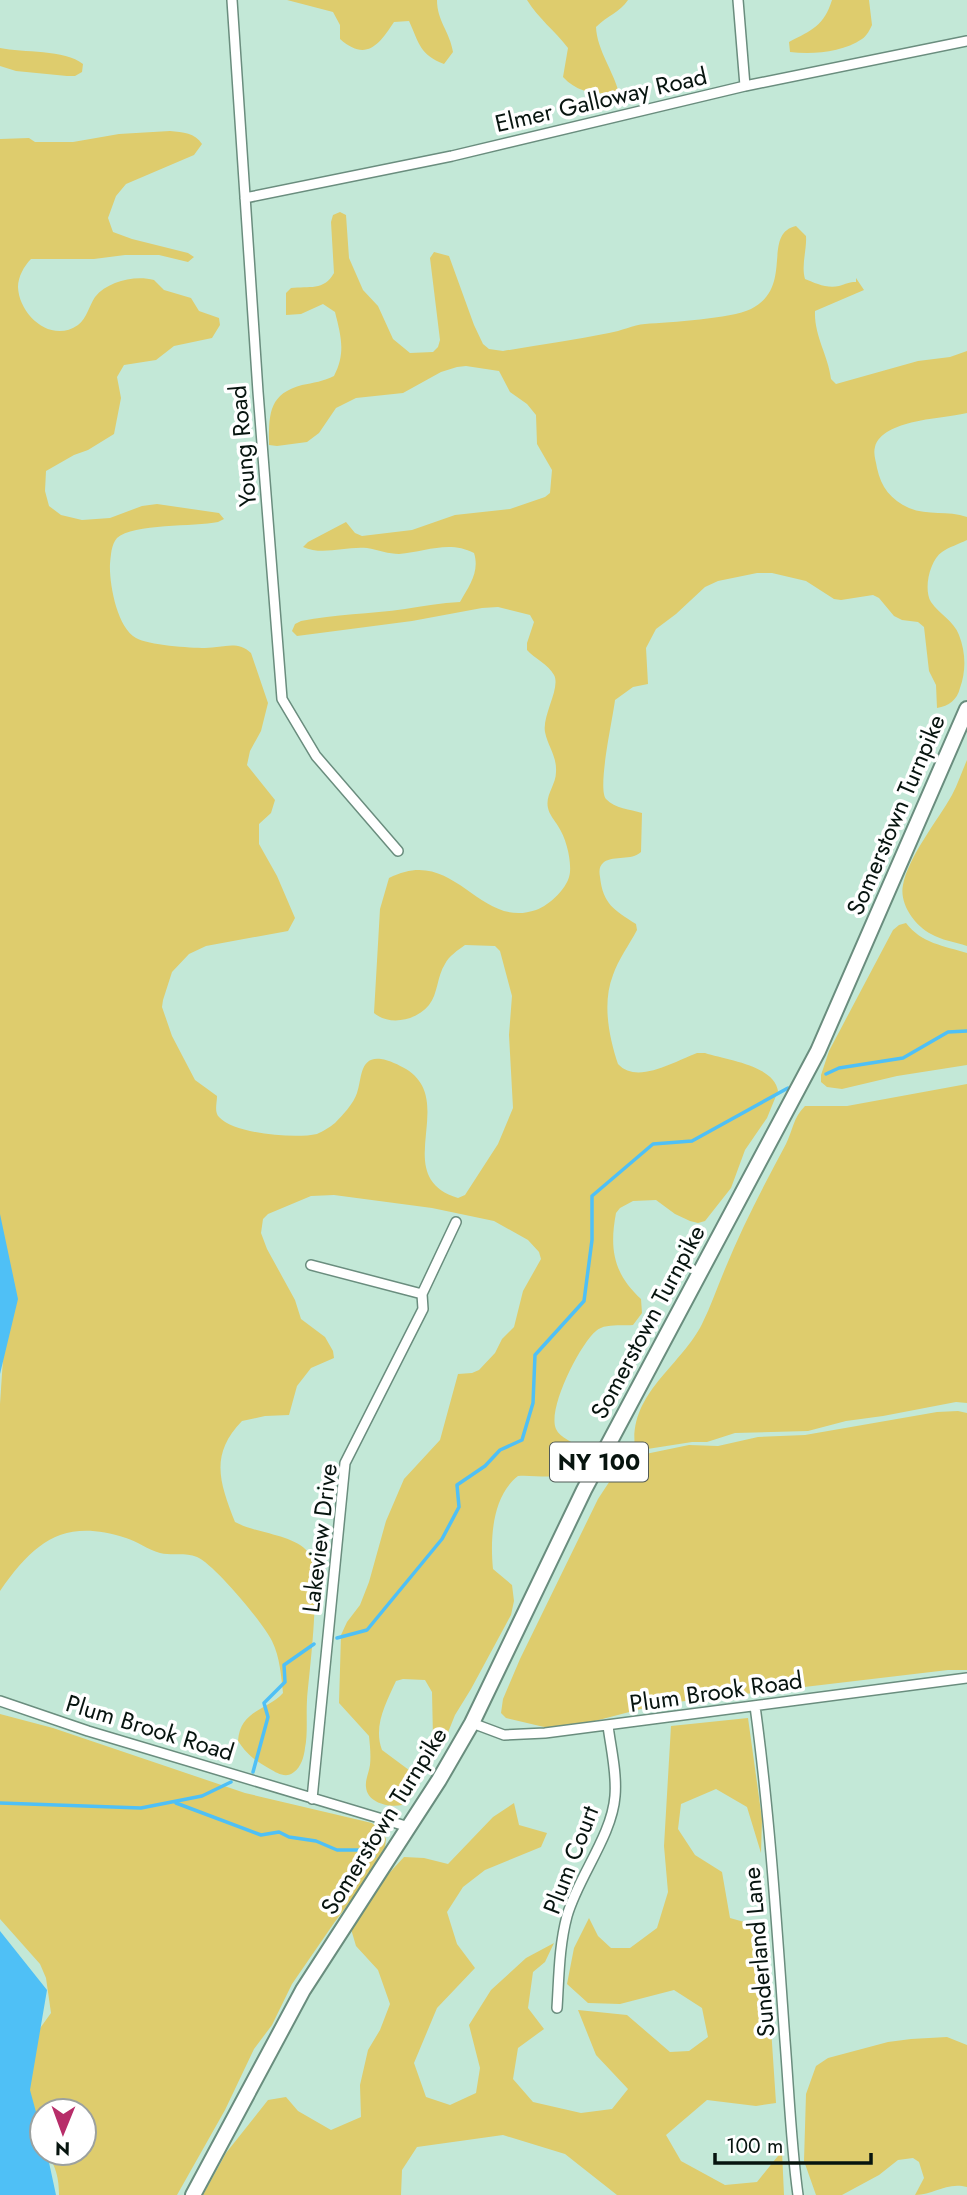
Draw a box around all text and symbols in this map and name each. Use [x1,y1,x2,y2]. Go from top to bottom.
street label: Elmer Galloway Road [492,58,710,141]
street label: Young Road [220,384,265,508]
street label: Somerstown Turnpike [837,709,954,921]
street label: Somerstown Turnpike [582,1219,713,1425]
road number: NY 100 [550,1442,648,1482]
street label: Lakeview Drive [293,1461,346,1615]
street label: Plum Brook Road [627,1662,805,1721]
street label: Plum Brook Road [62,1685,239,1770]
street label: Somerstown Turnpike [312,1720,455,1921]
street label: Plum Court [534,1800,607,1919]
street label: Sunderland Lane [734,1866,783,2038]
north arrow [28,2097,98,2167]
scale bar [715,2122,871,2166]
text: 100 m [726,2131,783,2161]
text: N [55,2135,70,2162]

